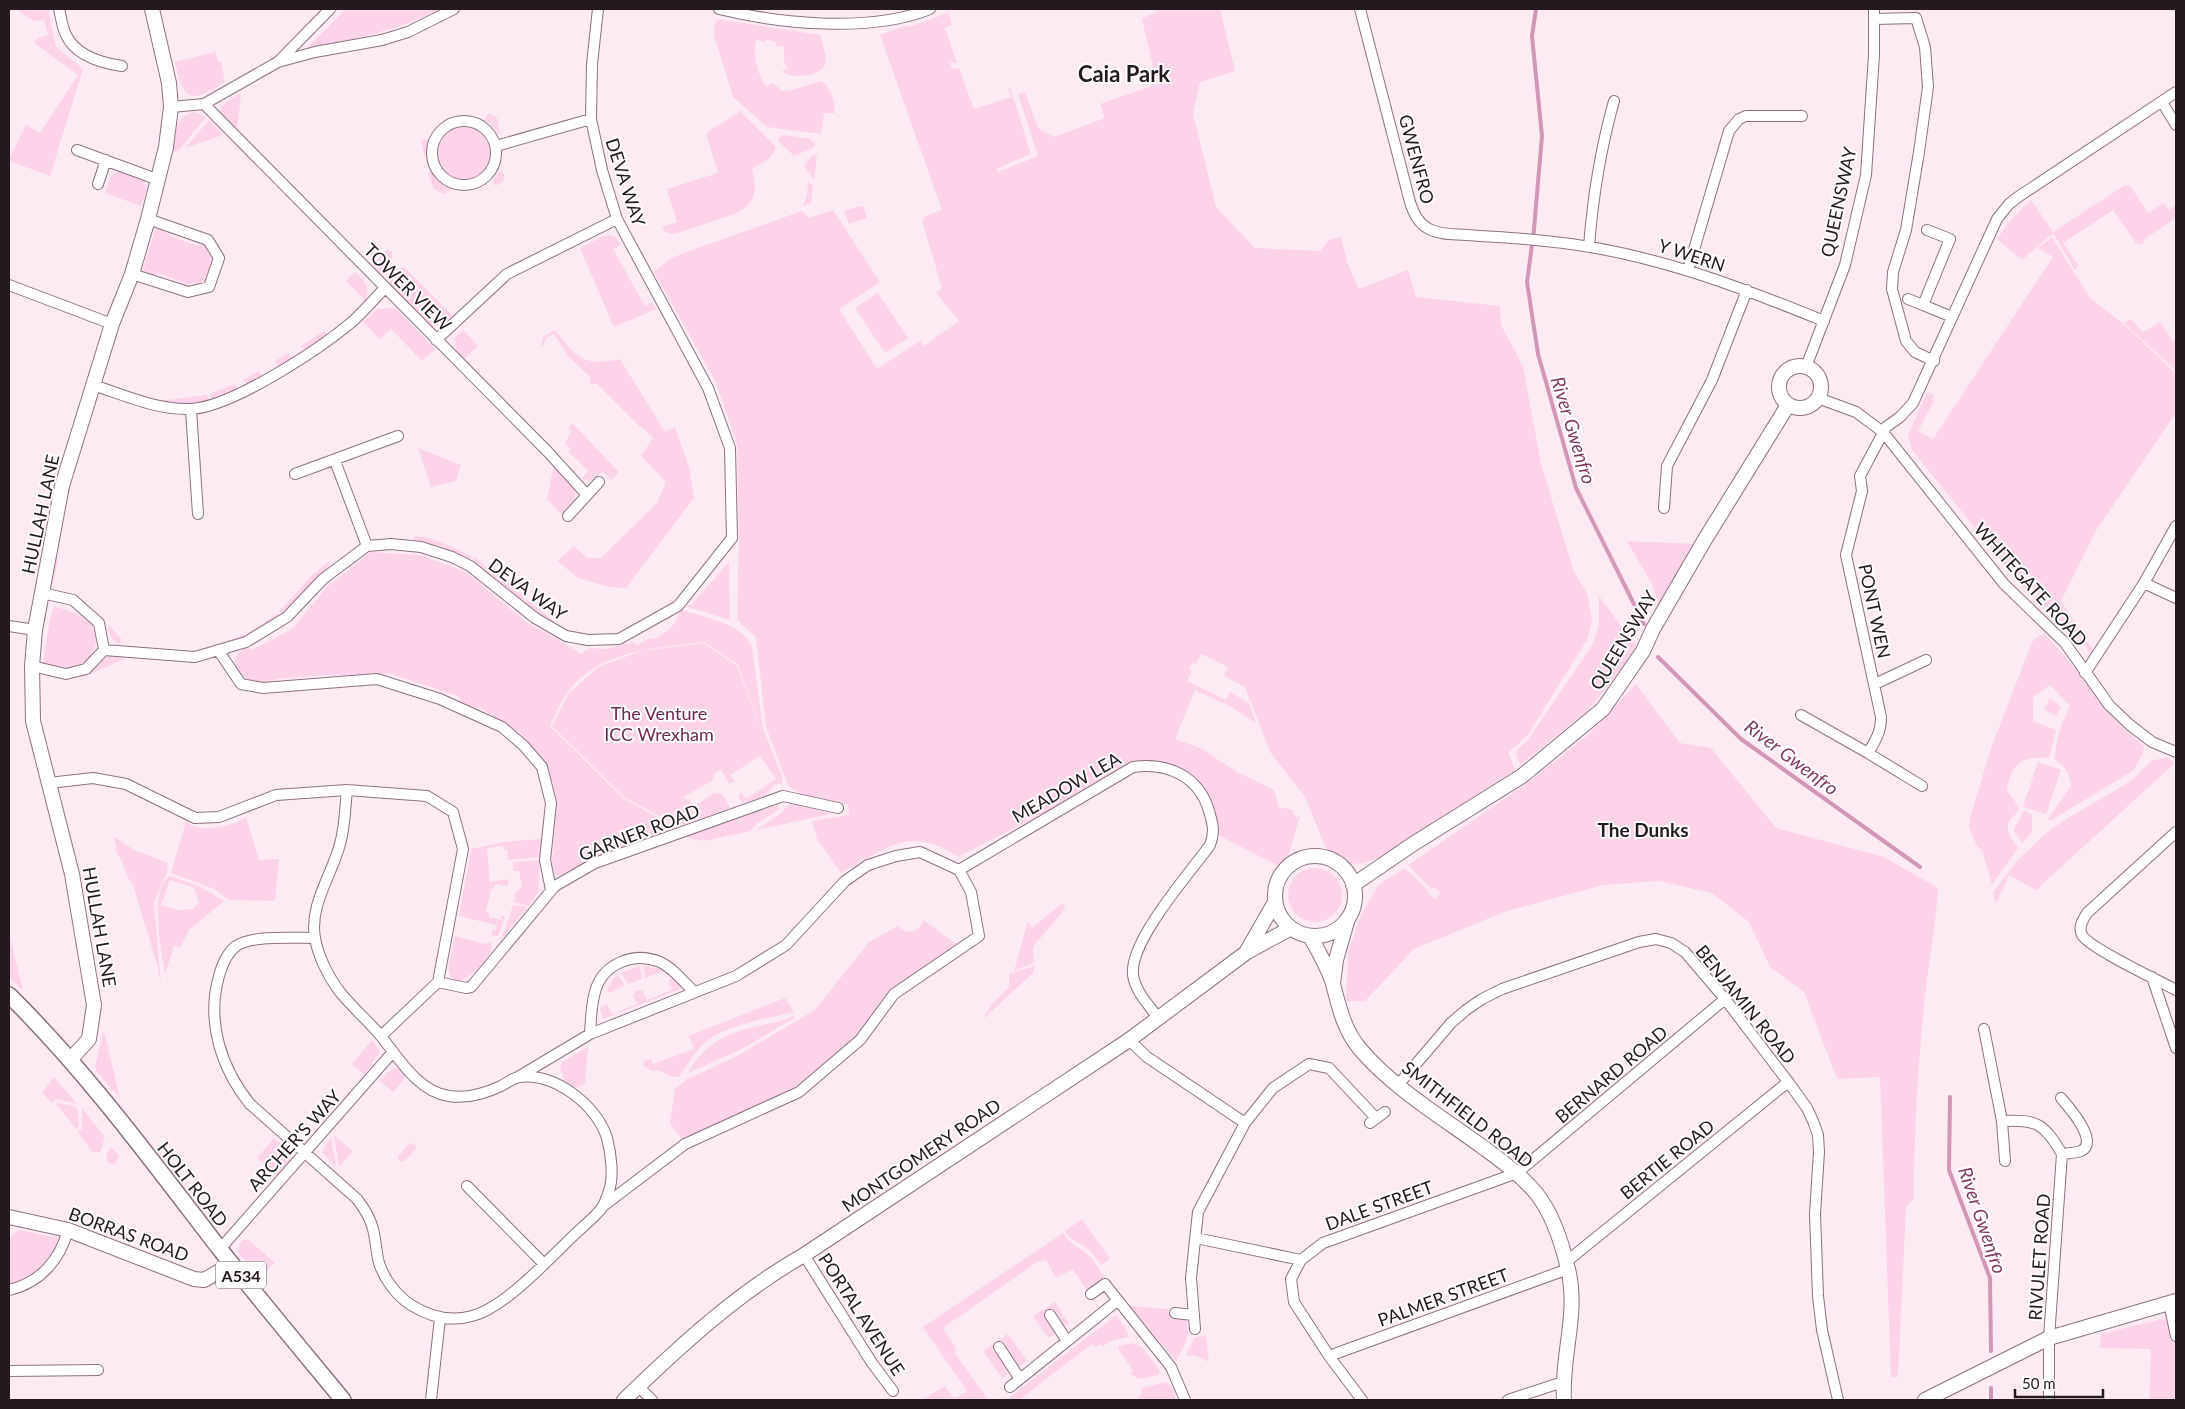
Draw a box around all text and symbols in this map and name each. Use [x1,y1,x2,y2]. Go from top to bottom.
district label: Caia Park [1078,60,1170,87]
street label: GWENFRO [1395,112,1439,206]
street label: DEVA WAY [601,135,651,230]
street label: QUEENSWAY [1816,144,1861,259]
street label: Y WERN [1656,234,1728,276]
street label: TOWER VIEW [360,239,457,336]
water label: River Gwenfro [1547,373,1601,487]
street label: HULLAH LANE [17,452,63,576]
street label: WHITEGATE ROAD [1970,518,2092,650]
street label: DEVA WAY [485,553,572,625]
street label: PONT WEN [1854,562,1896,660]
street label: QUEENSWAY [1585,586,1662,694]
park label: The Venture ICC Wrexham [604,702,714,745]
water label: River Gwenfro [1741,714,1843,800]
street label: MEADOW LEA [1008,747,1125,827]
street label: GARNER ROAD [575,799,703,865]
district label: The Dunks [1598,818,1688,841]
street label: HULLAH LANE [79,865,121,989]
street label: BENJAMIN ROAD [1691,940,1801,1068]
street label: BERNARD ROAD [1550,1021,1672,1127]
street label: SMITHFIELD ROAD [1398,1056,1538,1172]
street label: ARCHER'S WAY [243,1084,346,1195]
street label: MONTGOMERY ROAD [838,1094,1004,1216]
street label: BERTIE ROAD [1616,1114,1718,1204]
street label: HOLT ROAD [153,1137,233,1231]
water label: River Gwenfro [1954,1164,2012,1276]
street label: DALE STREET [1322,1175,1436,1235]
street label: RIVULET ROAD [2024,1193,2054,1321]
street label: BORRAS ROAD [66,1202,192,1266]
street label: PORTAL AVENUE [814,1249,910,1379]
road number: A534 [216,1262,266,1288]
street label: PALMER STREET [1375,1263,1512,1331]
scale bar [2015,1366,2102,1398]
text: 50 m [2022,1374,2056,1392]

